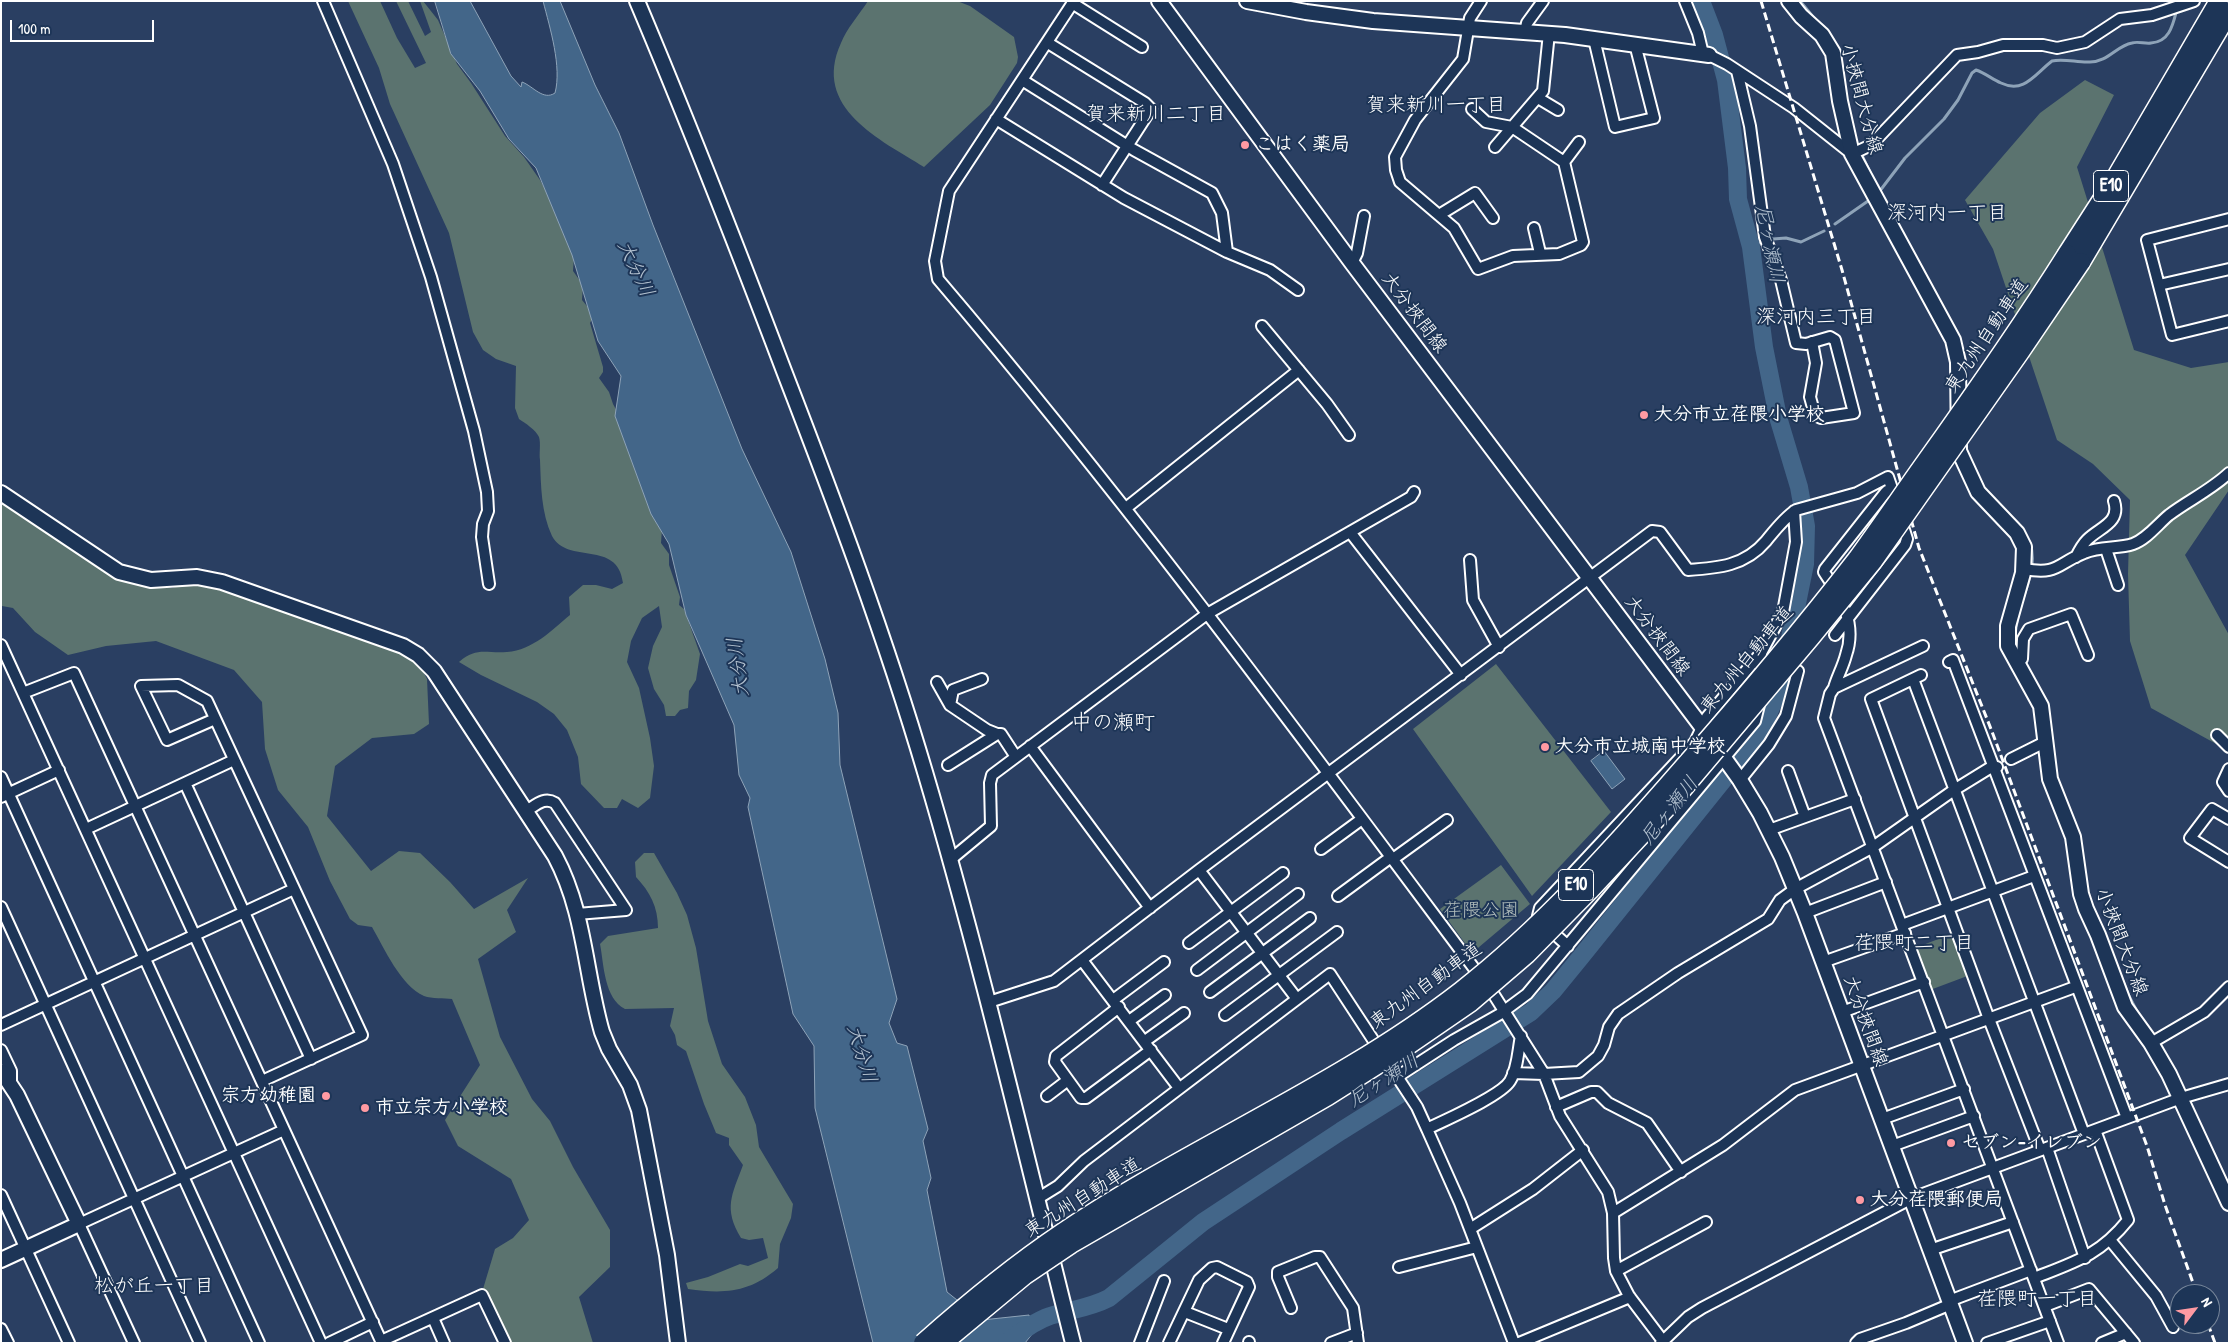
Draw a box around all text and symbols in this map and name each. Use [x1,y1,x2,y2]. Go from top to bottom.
scale bar [12,10,156,42]
text: 100 m [18,18,51,39]
street label: 小挾間大分線 [1835,41,1887,157]
district label: 賀来新川一丁目 [1366,94,1506,118]
district label: 賀来新川二丁目 [1086,103,1226,127]
place label: こはく薬局 [1255,134,1350,156]
marker: こはく薬局 [1239,139,1251,151]
road number: E10 [2094,170,2128,202]
water label: 尼ヶ瀬川 [1750,202,1788,286]
district label: 深河内一丁目 [1887,202,2007,226]
water label: 大分川 [611,237,659,301]
street label: 大分挾間線 [1376,268,1452,358]
street label: 東九州自動車道 [1940,274,2034,398]
district label: 深河内三丁目 [1756,306,1876,330]
place label: 大分市立荏隈小学校 [1654,404,1825,426]
marker: 大分市立荏隈小学校 [1638,409,1650,421]
street label: 大分挾間線 [1619,591,1695,681]
street label: 東九州自動車道 [1696,602,1798,718]
water label: 大分川 [723,636,755,698]
district label: 中の瀬町 [1071,710,1155,736]
place label: 大分市立城南中学校 [1555,736,1726,758]
marker: 大分市立城南中学校 [1539,741,1551,753]
water label: 尼ヶ瀬川 [1636,772,1704,850]
road number: E10 [1558,870,1594,900]
street label: 小挾間大分線 [2090,885,2152,999]
park label: 荏隈公園 [1443,900,1519,922]
district label: 荏隈町二丁目 [1854,932,1974,956]
street label: 東九州自動車道 [1365,938,1487,1034]
street label: 大分挾間線 [1838,972,1892,1070]
water label: 大分川 [841,1022,881,1086]
water label: 尼ヶ瀬川 [1344,1049,1424,1113]
place label: 宗方幼稚園 [221,1085,316,1107]
marker: 宗方幼稚園 [320,1090,332,1102]
place label: 市立宗方小学校 [375,1097,508,1119]
marker: 市立宗方小学校 [359,1102,371,1114]
place label: セブン-イレブン [1961,1132,2102,1154]
marker: セブン-イレブン [1945,1137,1957,1149]
street label: 東九州自動車道 [1021,1153,1145,1243]
place label: 大分荏隈郵便局 [1870,1189,2003,1211]
marker: 大分荏隈郵便局 [1854,1194,1866,1206]
district label: 松が丘一丁目 [94,1275,214,1299]
north arrow [2170,1284,2220,1334]
district label: 荏隈町一丁目 [1977,1288,2097,1312]
text: N [2197,1293,2217,1310]

